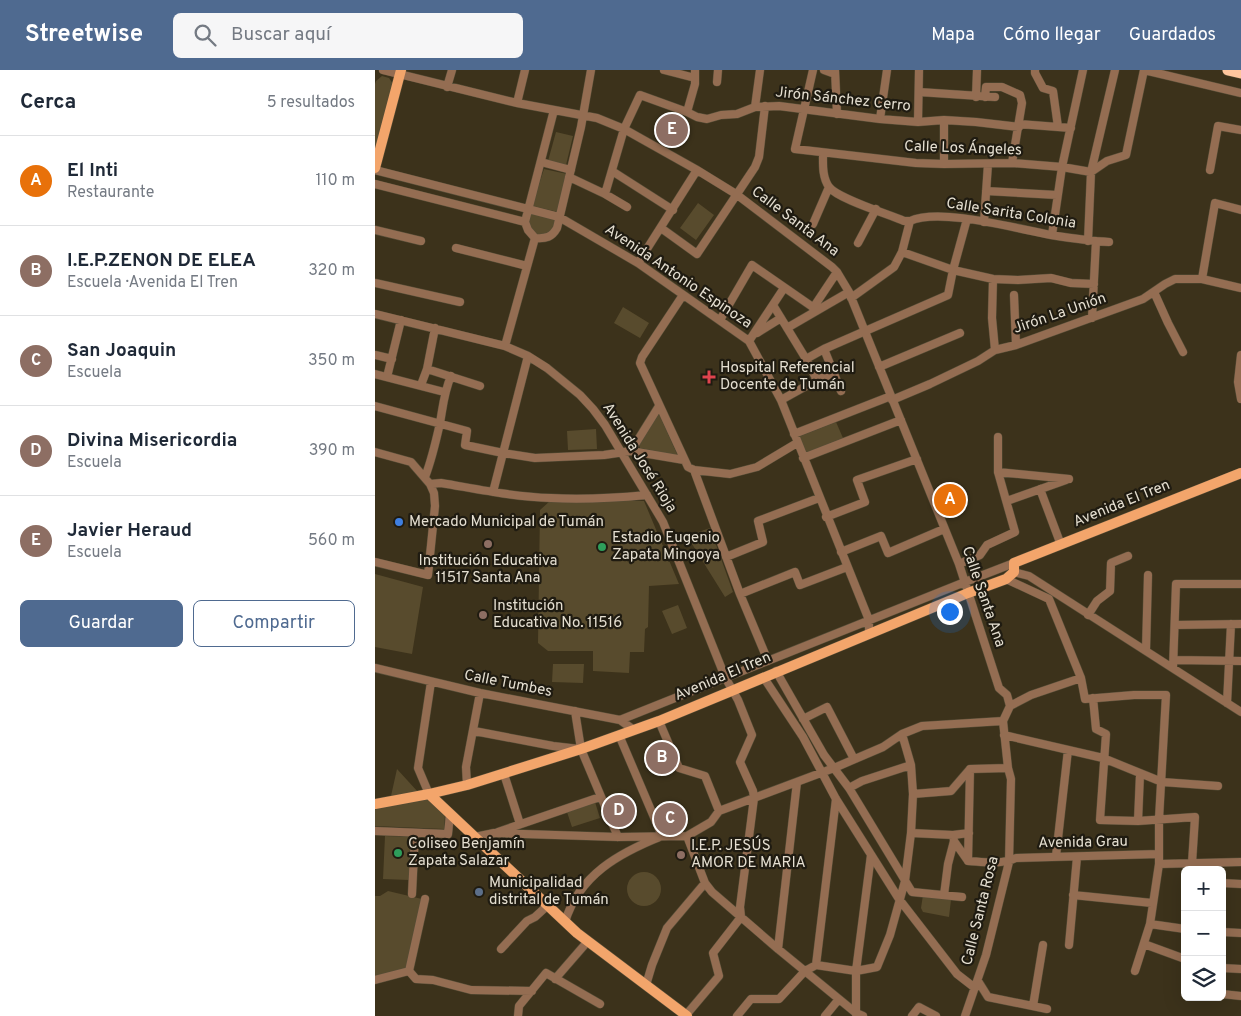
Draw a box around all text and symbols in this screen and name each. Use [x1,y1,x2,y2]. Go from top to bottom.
search box [173,13,523,58]
text: Streetwise [25,20,143,50]
icon: search [191,21,219,49]
text: Buscar aquí [231,23,331,47]
text: Mapa [931,24,975,47]
text: Cómo llegar [1003,24,1101,47]
text: Guardados [1129,24,1216,47]
street label: Jirón Sánchez Cerro [774,83,912,117]
text: Cerca [20,89,76,116]
text: 5 resultados [267,93,355,113]
pin: E [656,111,688,149]
street label: Calle Los Ángeles [904,136,1022,161]
text: El Inti [67,159,118,183]
text: A [30,171,42,191]
text: 110 m [315,171,355,191]
text: Restaurante [67,183,154,203]
street label: Calle Santa Ana [747,183,843,261]
street label: Calle Sarita Colonia [945,194,1077,234]
street label: Avenida Antonio Espinoza [601,221,755,333]
text: I.E.P.ZENON DE ELEA [67,249,256,273]
text: B [30,261,42,281]
text: 320 m [308,261,355,281]
text: Escuela · Avenida El Tren [67,273,238,293]
street label: Jirón La Unión [1011,289,1109,339]
text: San Joaquin [67,339,176,363]
text: C [31,351,41,371]
text: 350 m [308,351,355,371]
place label: Hospital Referencial Docente de Tumán [720,359,855,395]
text: Escuela [67,363,122,383]
marker: Hospital Referencial Docente de Tumán [702,370,716,384]
street label: Avenida José Rioja [598,399,680,517]
text: Divina Misericordia [67,429,237,453]
text: D [30,441,42,461]
text: 390 m [309,441,355,461]
text: Escuela [67,453,122,473]
street label: Avenida El Tren [1071,476,1173,532]
pin: A [934,481,966,519]
place label: Mercado Municipal de Tumán [409,513,604,532]
marker: Mercado Municipal de Tumán [393,516,405,528]
text: Javier Heraud [67,519,192,543]
place label: Estadio Eugenio Zapata Mingoya [612,529,720,565]
text: E [31,531,41,551]
text: 560 m [308,531,355,551]
marker: Institución Educativa 11517 Santa Ana [482,538,494,550]
marker: Estadio Eugenio Zapata Mingoya [596,541,608,553]
text: Escuela [67,543,122,563]
street label: Calle Santa Ana [957,544,1009,650]
place label: Institución Educativa 11517 Santa Ana [419,552,557,588]
place label: Institución Educativa No. 11516 [493,597,622,633]
your location [937,599,963,625]
button: Guardar [20,600,183,647]
button: Compartir [193,600,355,647]
marker: Institución Educativa No. 11516 [477,609,489,621]
street label: Avenida El Tren [672,648,774,706]
street label: Calle Tumbes [462,666,554,702]
pin: B [646,739,678,777]
pin: D [603,792,635,830]
pin: C [654,800,686,838]
street label: Avenida Grau [1038,833,1128,853]
place label: Coliseo Benjamín Zapata Salazar [408,835,525,871]
place label: I.E.P. JESÚS AMOR DE MARIA [691,835,806,873]
marker: Coliseo Benjamín Zapata Salazar [392,847,404,859]
marker: I.E.P. JESÚS AMOR DE MARIA [675,849,687,861]
street label: Calle Santa Rosa [958,854,1004,968]
map controls [1181,866,1226,1001]
button: + [1181,866,1226,911]
place label: Municipalidad distrital de Tumán [489,874,609,910]
marker: Municipalidad distrital de Tumán [473,886,485,898]
button: − [1181,911,1226,956]
button: layers [1181,956,1226,1001]

